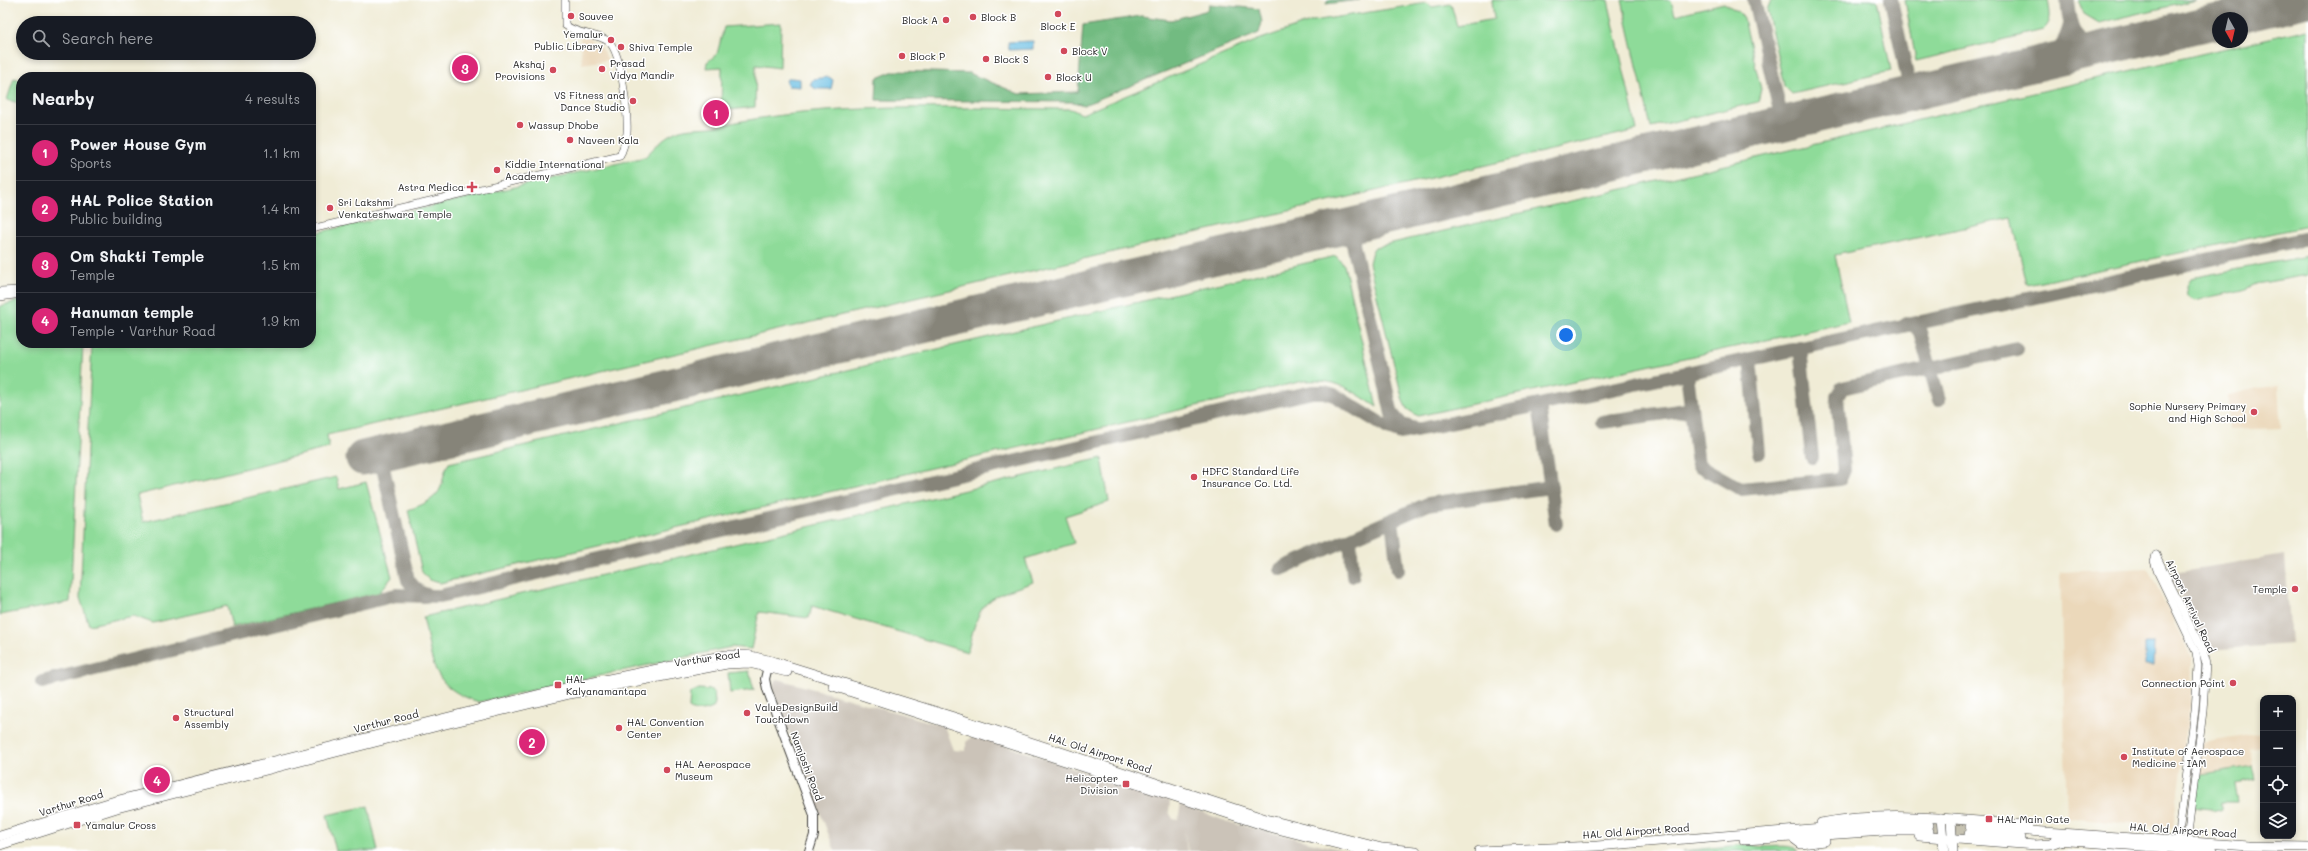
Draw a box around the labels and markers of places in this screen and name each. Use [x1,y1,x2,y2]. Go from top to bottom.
place label: Souvee [579,9,614,23]
marker: Block E [1053,9,1063,19]
place label: Block B [981,10,1016,24]
marker: Souvee [566,11,576,21]
marker: Block B [968,12,978,22]
place label: Block A [902,13,938,27]
marker: Block A [941,15,951,25]
place label: Block E [1041,19,1076,33]
place label: Yemalur Public Library [534,27,603,53]
marker: Yemalur Public Library [606,35,616,45]
place label: Shiva Temple [629,40,693,54]
marker: Shiva Temple [616,42,626,52]
place label: Block V [1072,44,1107,58]
marker: Block V [1059,46,1069,56]
place label: Block P [910,49,945,63]
marker: Block P [897,51,907,61]
place label: Block S [994,52,1029,66]
pin: 3 [452,53,478,83]
marker: Block S [981,54,991,64]
place label: Prasad Vidya Mandir [610,56,675,82]
place label: Akshaj Provisions [495,57,545,83]
marker: Prasad Vidya Mandir [597,64,607,74]
marker: Akshaj Provisions [548,65,558,75]
place label: Block U [1056,70,1092,84]
marker: Block U [1043,72,1053,82]
place label: VS Fitness and Dance Studio [554,88,625,114]
marker: VS Fitness and Dance Studio [628,96,638,106]
pin: 1 [703,98,729,128]
place label: Wassup Dhobe [528,118,599,132]
marker: Wassup Dhobe [515,120,525,130]
place label: Naveen Kala [578,133,639,147]
marker: Naveen Kala [565,135,575,145]
place label: Kiddie International Academy [505,157,604,183]
marker: Kiddie International Academy [492,165,502,175]
place label: Astra Medica [398,180,464,194]
marker: Astra Medica [467,182,477,192]
place label: Sri Lakshmi Venkateshwara Temple [338,195,452,221]
marker: Sri Lakshmi Venkateshwara Temple [325,203,335,213]
place label: Sophie Nursery Primary and High School [2129,399,2246,425]
marker: Sophie Nursery Primary and High School [2249,407,2259,417]
place label: HDFC Standard Life Insurance Co. Ltd. [1202,464,1299,490]
marker: HDFC Standard Life Insurance Co. Ltd. [1189,472,1199,482]
place label: Temple [2252,582,2287,596]
marker: Temple [2290,584,2300,594]
place label: HAL Kalyanamantapa [566,672,647,698]
place label: Connection Point [2142,676,2225,690]
marker: Connection Point [2228,678,2238,688]
marker: HAL Kalyanamantapa [553,680,563,690]
place label: ValueDesignBuild Touchdown [755,700,838,726]
place label: Structural Assembly [184,705,234,731]
marker: ValueDesignBuild Touchdown [742,708,752,718]
marker: Structural Assembly [171,713,181,723]
place label: HAL Convention Center [627,715,704,741]
marker: HAL Convention Center [614,723,624,733]
pin: 2 [519,727,545,757]
place label: Institute of Aerospace Medicine - IAM [2132,744,2244,770]
marker: Institute of Aerospace Medicine - IAM [2119,752,2129,762]
place label: HAL Aerospace Museum [675,757,751,783]
pin: 4 [144,765,170,795]
marker: HAL Aerospace Museum [662,765,672,775]
place label: Helicopter Division [1066,771,1118,797]
marker: Helicopter Division [1121,779,1131,789]
place label: HAL Main Gate [1997,812,2070,826]
marker: HAL Main Gate [1984,814,1994,824]
place label: Yamalur Cross [85,818,156,832]
marker: Yamalur Cross [72,820,82,830]

